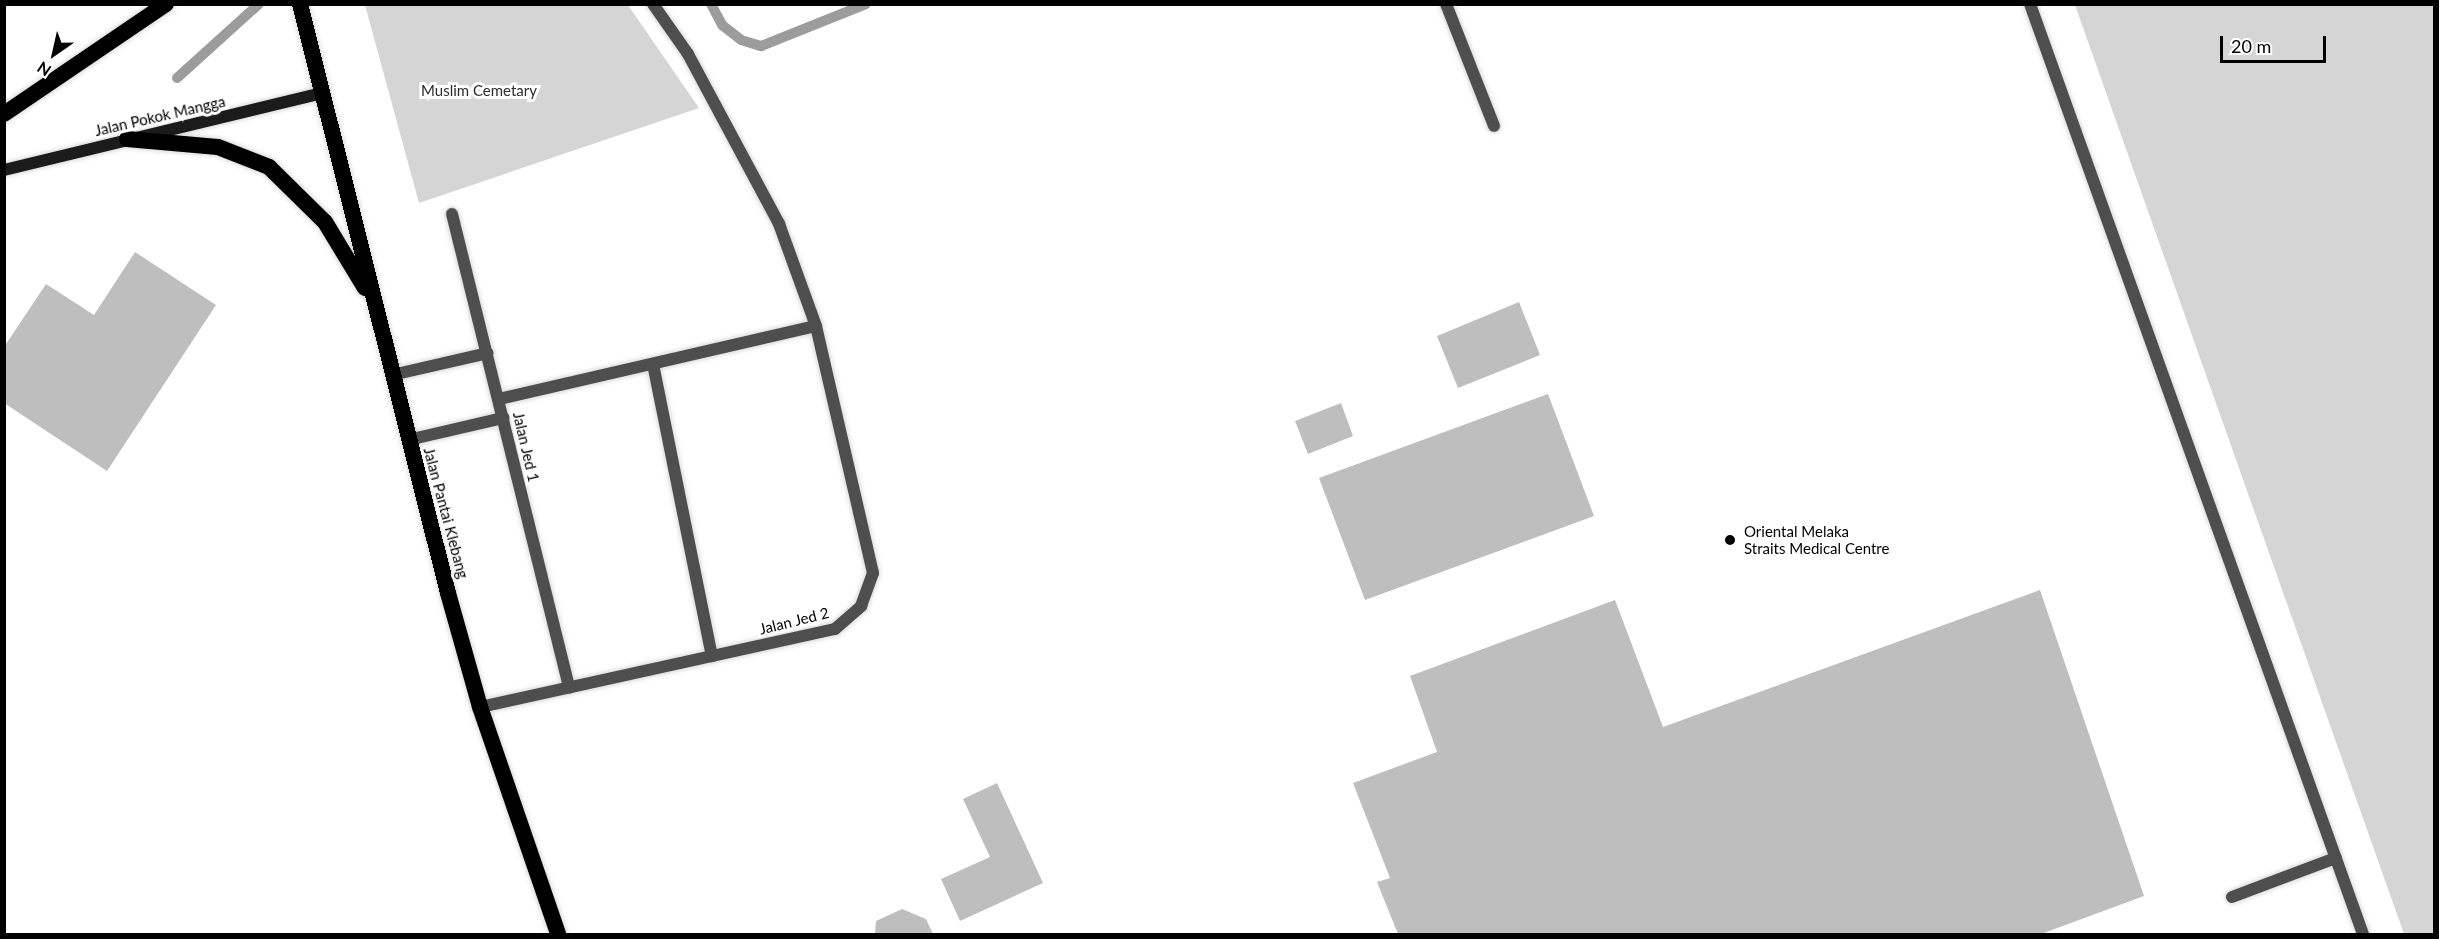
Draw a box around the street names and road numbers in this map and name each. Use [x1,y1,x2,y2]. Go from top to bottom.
street label: Jalan Pokok Mangga [93,92,227,140]
street label: Jalan Jed 1 [509,410,543,484]
street label: Jalan Pantai Klebang [420,446,472,580]
street label: Jalan Jed 2 [757,604,831,638]

